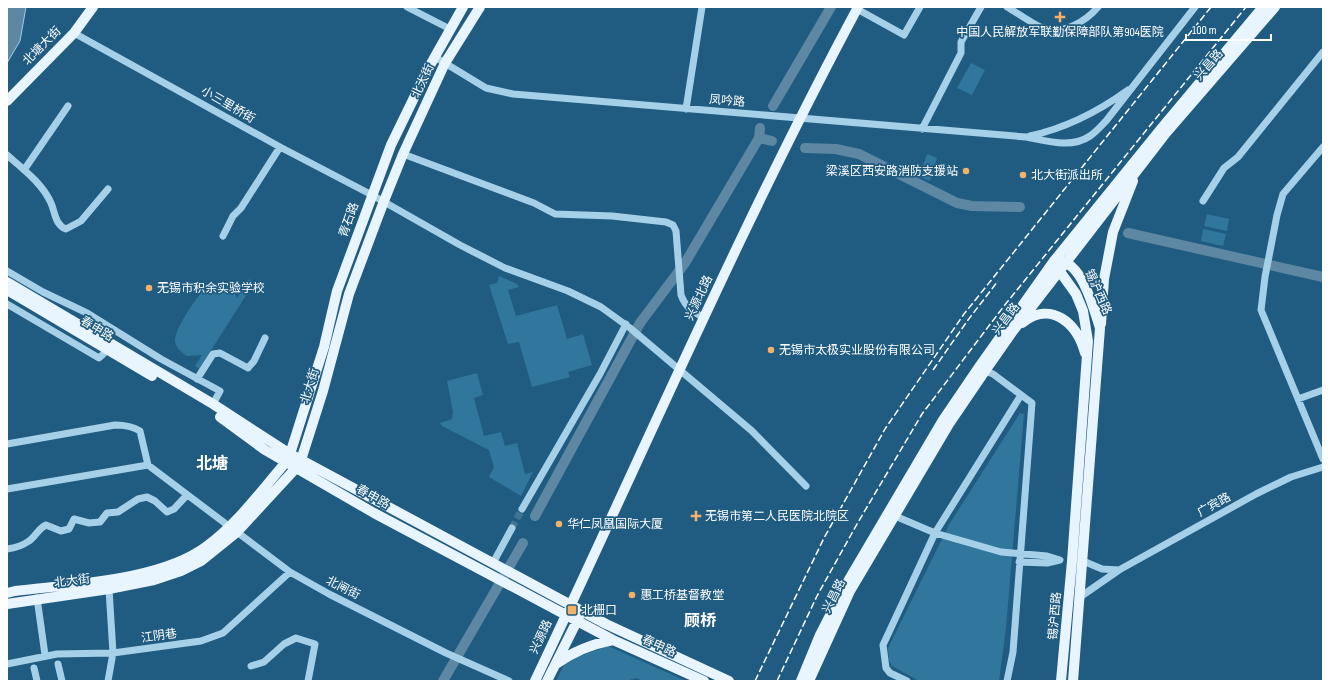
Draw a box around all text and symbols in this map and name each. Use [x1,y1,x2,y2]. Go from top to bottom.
marker: 中国人民解放军联勤保障部队第904医院 [1054,11,1066,23]
scale bar [1186,16,1271,42]
text: 100 m [1192,23,1217,38]
street label: 北塘大街 [20,24,64,68]
place label: 中国人民解放军联勤保障部队第904医院 [956,25,1164,40]
street label: 兴昌路 [1192,46,1226,84]
street label: 北大街 [409,62,437,100]
street label: 小三里桥街 [198,84,258,126]
street label: 凤吟路 [708,92,746,110]
place label: 梁溪区西安路消防支援站 [826,164,958,179]
marker: 梁溪区西安路消防支援站 [961,166,971,176]
place label: 北大街派出所 [1031,168,1103,183]
marker: 北大街派出所 [1018,170,1028,180]
street label: 青石路 [336,201,362,239]
street label: 锡沪西路 [1081,267,1115,317]
street label: 兴源北路 [682,273,716,323]
place label: 无锡市积余实验学校 [157,281,265,296]
marker: 无锡市积余实验学校 [144,283,154,293]
street label: 兴昌路 [989,300,1023,338]
street label: 春申路 [78,313,116,345]
place label: 无锡市太极实业股份有限公司 [779,343,935,358]
marker: 无锡市太极实业股份有限公司 [766,345,776,355]
street label: 北大街 [298,367,322,405]
district label: 北塘 [196,454,228,474]
street label: 春申路 [354,482,392,512]
street label: 广宾路 [1195,490,1233,520]
place label: 无锡市第二人民医院北院区 [705,509,849,524]
marker: 无锡市第二人民医院北院区 [690,510,702,522]
place label: 华仁凤凰国际大厦 [567,517,663,532]
marker: 华仁凤凰国际大厦 [554,519,564,529]
street label: 北大街 [53,571,91,591]
street label: 北闸街 [324,573,362,603]
street label: 兴昌路 [819,577,849,615]
place label: 惠工桥基督教堂 [640,588,724,603]
marker: 惠工桥基督教堂 [627,590,637,600]
street label: 锡沪西路 [1045,591,1065,641]
place label: 北栅口 [581,603,617,618]
marker: 北栅口 [566,604,578,616]
district label: 顾桥 [684,612,717,631]
street label: 兴源路 [527,618,555,656]
street label: 江阴巷 [140,626,178,646]
street label: 春申路 [639,632,679,660]

